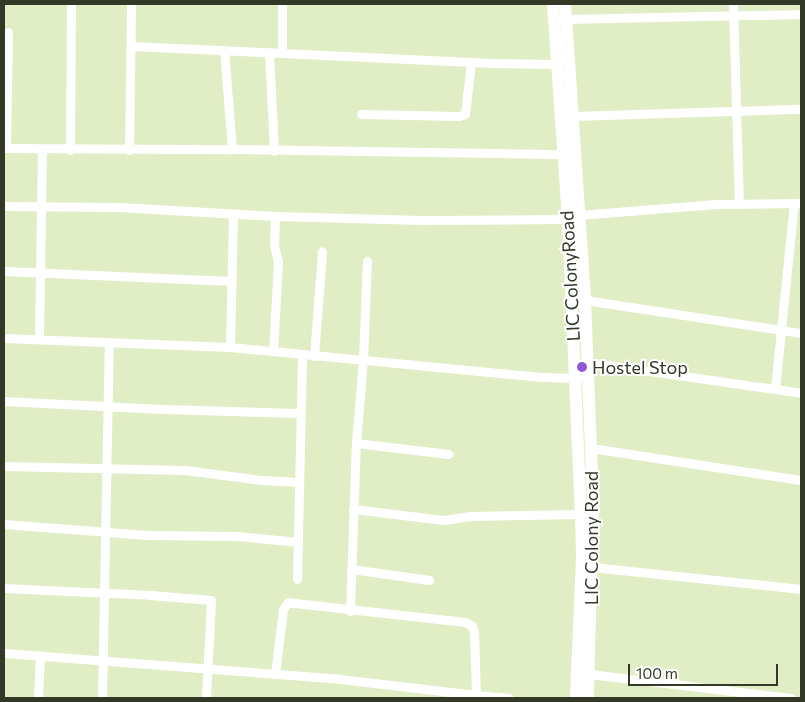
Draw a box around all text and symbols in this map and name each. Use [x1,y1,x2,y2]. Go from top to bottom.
street label: LIC ColonyRoad [556,210,584,342]
place label: Hostel Stop [592,356,688,378]
marker: Hostel Stop [576,361,588,373]
street label: LIC Colony Road [580,471,602,605]
scale bar [630,654,780,686]
text: 100 m [636,664,678,682]

